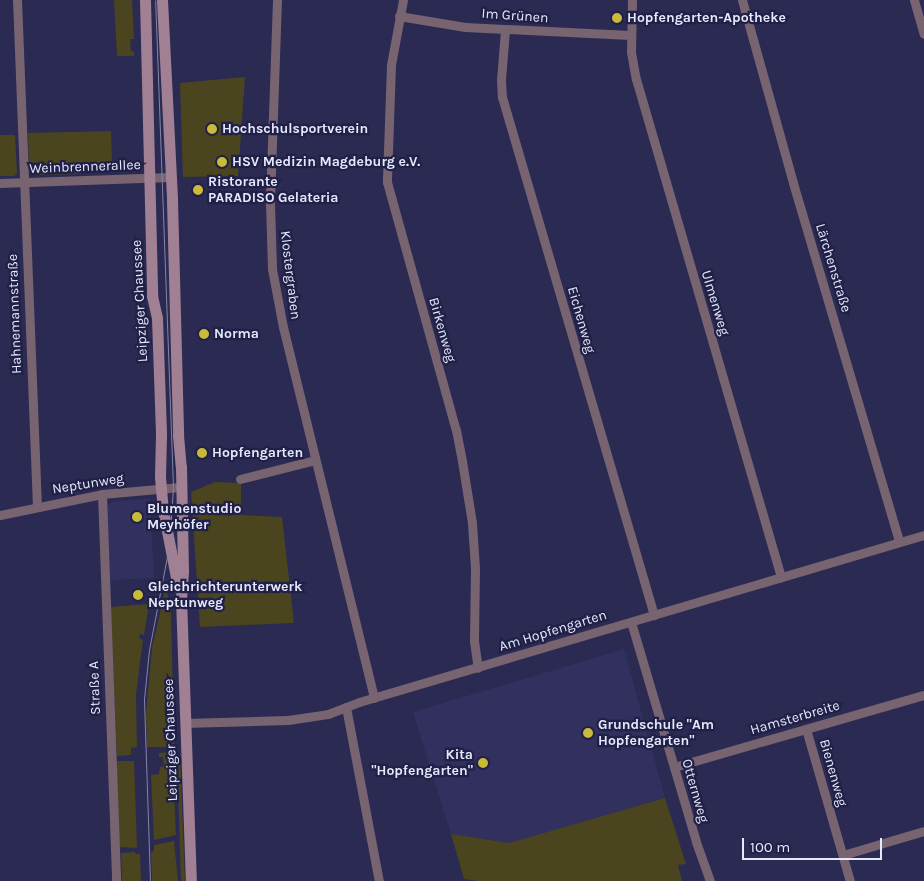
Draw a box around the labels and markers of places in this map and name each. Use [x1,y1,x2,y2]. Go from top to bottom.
place label: Hopfengarten-Apotheke [627,10,786,26]
marker: Hopfengarten-Apotheke [611,12,623,24]
place label: Hochschulsportverein [222,121,368,137]
marker: Hochschulsportverein [206,123,218,135]
place label: HSV Medizin Magdeburg e.V. [232,154,420,170]
marker: HSV Medizin Magdeburg e.V. [216,156,228,168]
place label: Ristorante PARADISO Gelateria [208,174,339,206]
marker: Ristorante PARADISO Gelateria [192,184,204,196]
place label: Norma [214,326,259,342]
marker: Norma [198,328,210,340]
place label: Hopfengarten [212,445,303,461]
marker: Hopfengarten [196,447,208,459]
place label: Blumenstudio Meyhöfer [147,501,241,534]
marker: Blumenstudio Meyhöfer [131,511,143,523]
place label: Gleichrichterunterwerk Neptunweg [148,579,302,612]
marker: Gleichrichterunterwerk Neptunweg [132,589,144,601]
place label: Grundschule "Am Hopfengarten" [598,717,714,750]
marker: Grundschule "Am Hopfengarten" [582,727,594,739]
place label: Kita "Hopfengarten" [371,747,473,780]
marker: Kita "Hopfengarten" [477,757,489,769]

